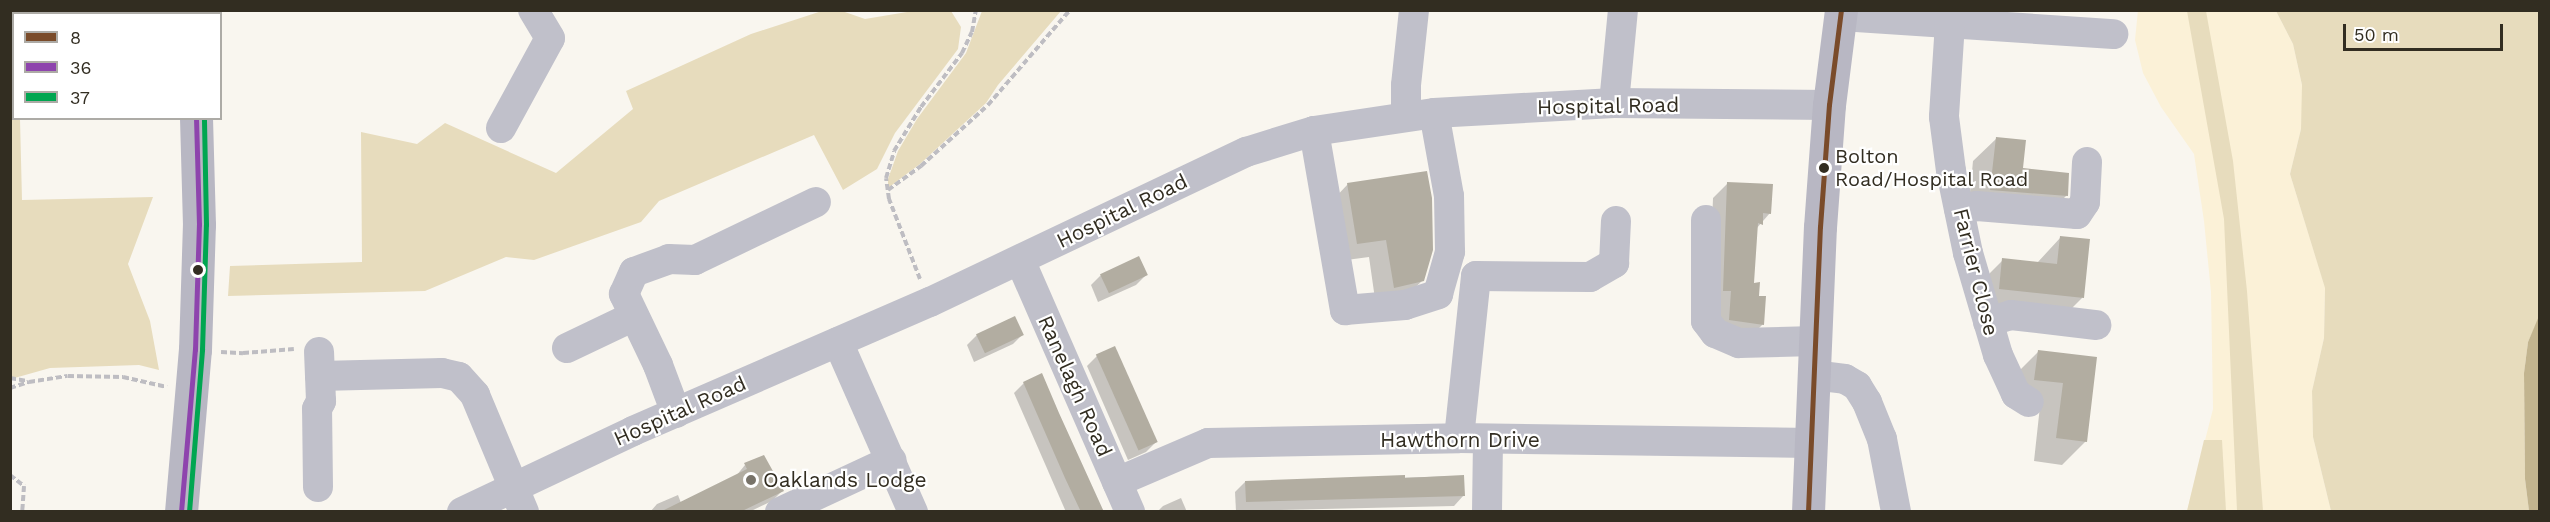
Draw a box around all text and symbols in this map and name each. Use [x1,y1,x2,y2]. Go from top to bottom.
legend [12,12,222,120]
scale bar [2346,12,2506,50]
text: 50 m [2354,24,2399,45]
text: 8 [70,27,81,48]
text: 36 [70,57,91,78]
text: 37 [70,87,90,108]
street label: Hospital Road [1536,92,1680,120]
place label: Bolton Road/Hospital Road [1835,144,2029,191]
marker: Bolton Road/Hospital Road [1818,162,1830,174]
street label: Hospital Road [1052,168,1192,254]
street label: Farrier Close [1948,205,2004,339]
unlabelled marker [192,264,204,276]
street label: Ranelagh Road [1033,312,1117,460]
street label: Hospital Road [609,370,751,452]
street label: Hawthorn Drive [1380,427,1540,453]
place label: Oaklands Lodge [763,467,927,493]
marker: Oaklands Lodge [744,473,758,487]

